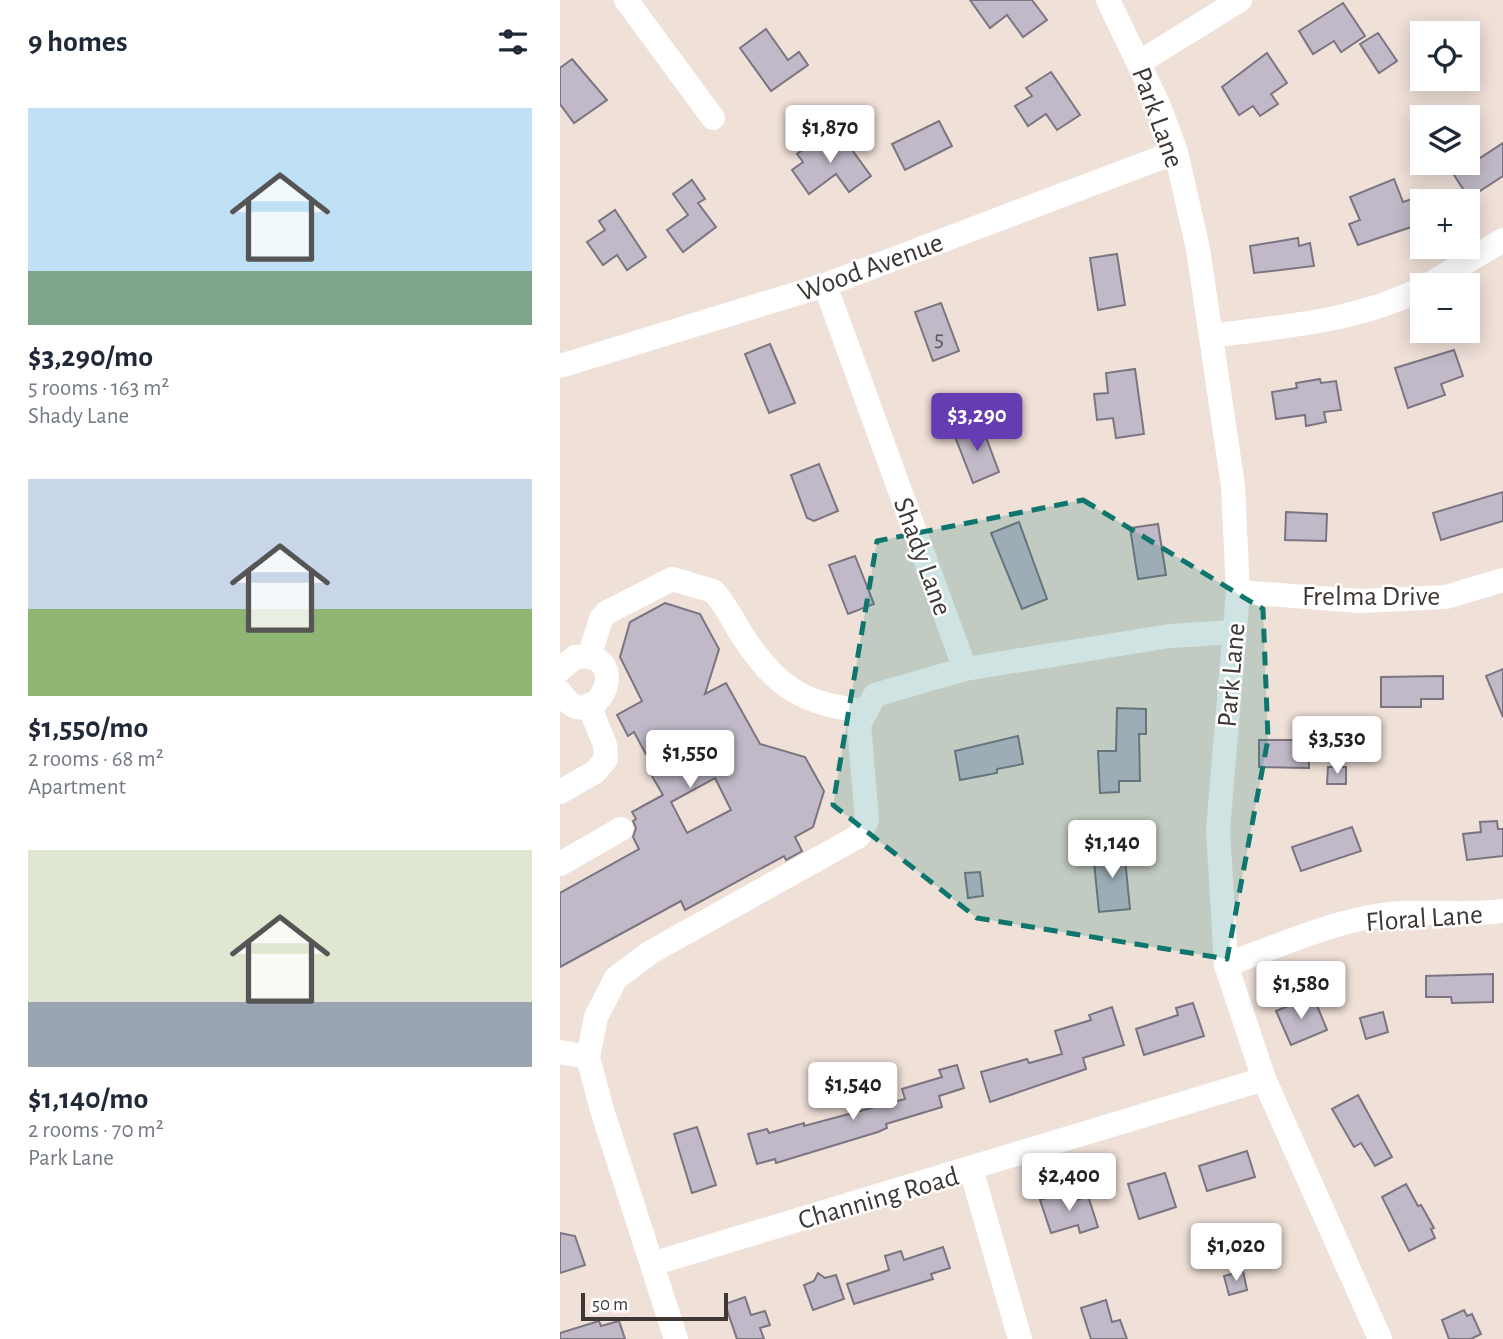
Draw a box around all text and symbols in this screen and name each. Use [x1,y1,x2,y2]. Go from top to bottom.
map controls [1410,21,1480,343]
button: locate [1410,21,1480,91]
icon: filters [494,23,532,61]
text: 9 homes [28,27,128,57]
street label: Park Lane [1126,64,1188,172]
button: layers [1410,105,1480,175]
pin: $1,870 [773,106,887,165]
text: $1,870 [801,116,859,139]
icon: home [217,154,343,280]
button: + [1410,189,1480,259]
street label: Wood Avenue [794,229,947,307]
button: − [1410,273,1480,343]
house number: 5 [934,327,944,351]
text: $3,290/mo [28,342,153,372]
text: 5 rooms · 163 m² [28,377,169,400]
pin: $3,290 [920,393,1034,453]
text: $3,290 [947,404,1007,427]
text: Shady Lane [28,405,129,428]
street label: Shady Lane [888,494,956,619]
icon: home [217,525,343,651]
street label: Frelma Drive [1302,583,1440,611]
street label: Park Lane [1213,622,1250,729]
text: $1,550/mo [28,713,148,743]
pin: $3,530 [1280,716,1394,776]
text: $3,530 [1308,727,1366,750]
pin: $1,550 [633,730,747,790]
text: $1,550 [662,741,718,764]
text: 2 rooms · 68 m² [28,748,164,771]
text: Apartment [28,776,126,799]
pin: $1,140 [1055,820,1169,880]
text: $1,140 [1084,831,1140,854]
icon: home [217,896,343,1022]
street label: Floral Lane [1365,901,1484,937]
pin: $1,580 [1244,962,1358,1021]
text: $1,580 [1272,972,1330,995]
pin: $1,540 [796,1062,910,1122]
text: $1,540 [824,1073,882,1096]
text: $1,140/mo [28,1084,148,1114]
text: 2 rooms · 70 m² [28,1119,164,1142]
text: Park Lane [28,1147,114,1170]
pin: $2,400 [1012,1154,1126,1213]
street label: Channing Road [795,1163,962,1235]
text: $2,400 [1038,1164,1100,1187]
pin: $1,020 [1179,1224,1293,1283]
text: $1,020 [1207,1234,1265,1257]
scale bar [581,1290,728,1322]
text: 50 m [592,1295,628,1314]

